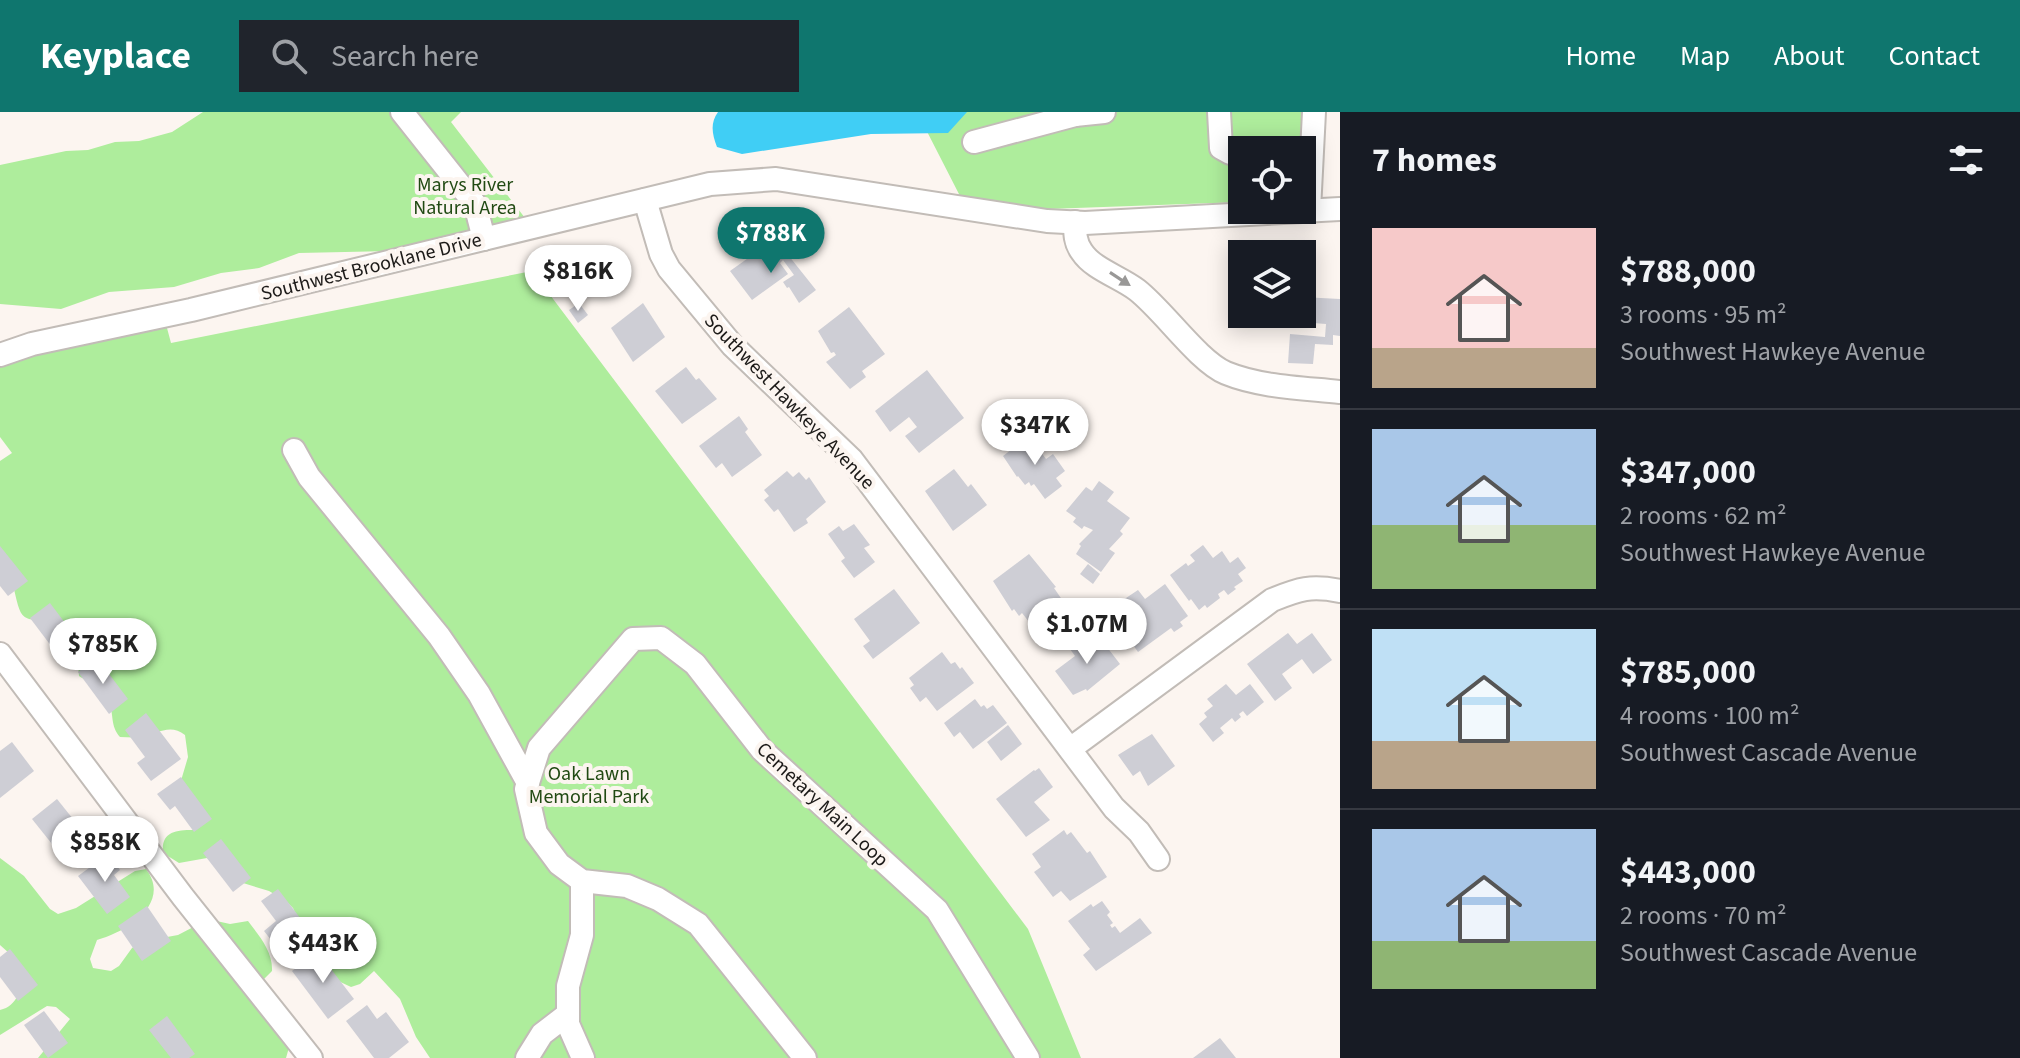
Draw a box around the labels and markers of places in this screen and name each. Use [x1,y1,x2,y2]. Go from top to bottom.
pin: $788K [715,207,827,275]
pin: $816K [522,245,634,313]
pin: $347K [979,399,1091,467]
pin: $1.07M [1022,598,1152,666]
pin: $785K [47,618,159,686]
pin: $858K [49,816,161,884]
pin: $443K [267,917,379,985]

